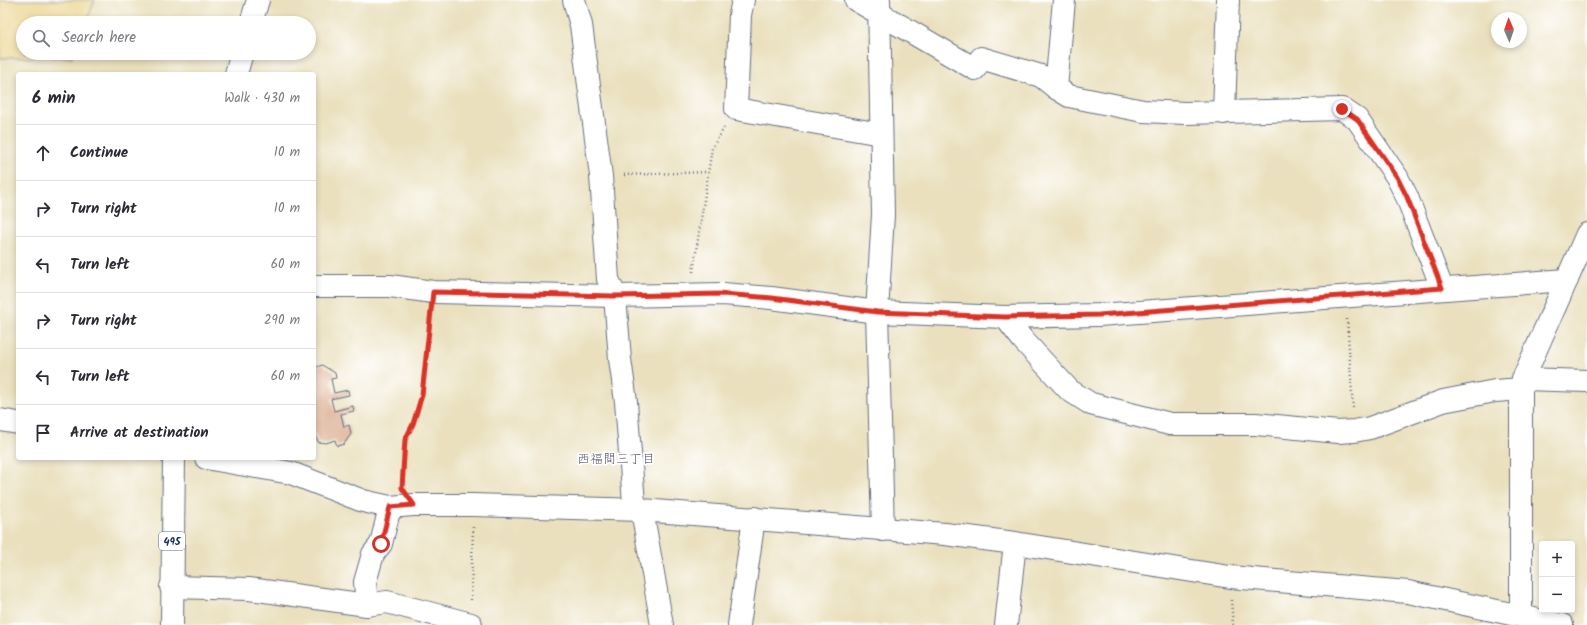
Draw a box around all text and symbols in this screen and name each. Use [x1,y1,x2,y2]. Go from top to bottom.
north arrow [1491,12,1527,48]
search box [16,16,316,60]
text: Search here [62,26,136,50]
icon: search [30,27,52,49]
text: 6 min [32,85,76,112]
text: Walk · 430 m [224,88,300,109]
route end [1333,100,1351,118]
text: Continue [70,141,128,165]
icon: ahead [32,142,54,164]
text: 10 m [274,142,300,163]
text: Turn right [70,197,137,221]
icon: right [32,198,54,220]
text: 10 m [274,198,300,219]
text: Turn left [70,253,130,277]
icon: left [32,254,54,276]
text: 60 m [271,254,300,275]
text: Turn right [70,309,137,333]
icon: right [32,310,54,332]
text: 290 m [264,310,300,331]
text: Turn left [70,365,130,389]
icon: left [32,366,54,388]
text: 60 m [271,366,300,387]
text: Arrive at destination [70,421,209,445]
icon: arrive [32,422,54,444]
district label: 西福間三丁目 [577,449,655,470]
road number: 495 [159,532,185,550]
route start [372,535,390,553]
map controls [1539,541,1575,613]
button: + [1539,541,1575,577]
button: − [1539,577,1575,613]

